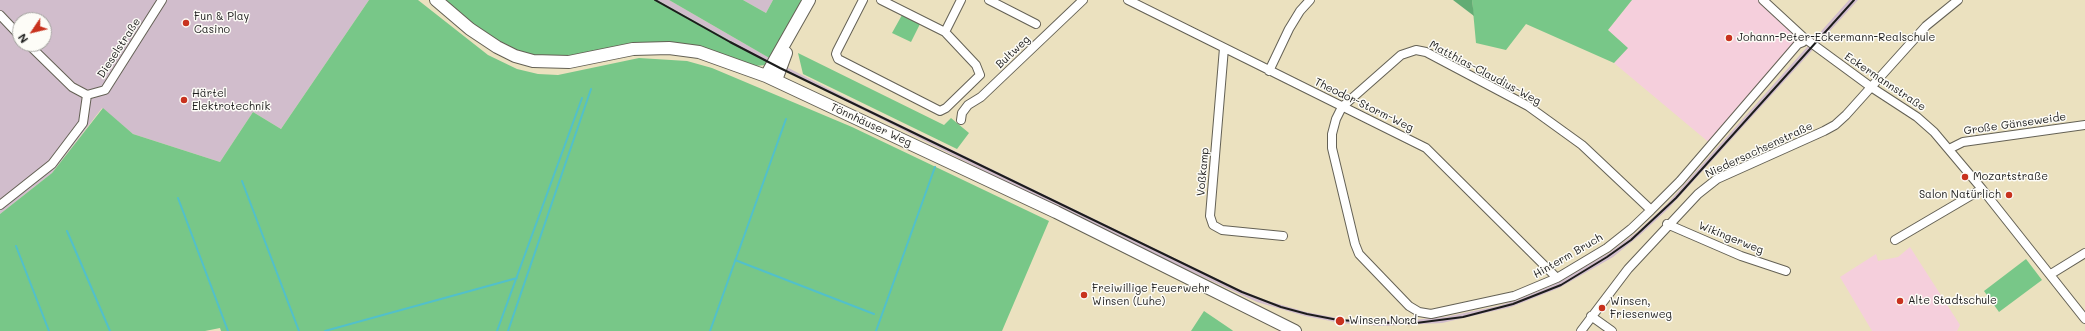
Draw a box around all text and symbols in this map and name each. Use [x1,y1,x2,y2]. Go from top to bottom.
place label: Fun & Play Casino [194,10,249,36]
north arrow [12,12,52,52]
street label: Dieselstraße [95,15,143,81]
marker: Fun & Play Casino [181,18,191,28]
text: N [14,31,31,46]
place label: Johann-Peter-Eckermann-Realschule [1737,31,1935,45]
street label: Bultweg [993,33,1033,71]
marker: Johann-Peter-Eckermann-Realschule [1724,33,1734,43]
street label: Matthias-Claudius-Weg [1427,38,1543,108]
street label: Eckermannstraße [1842,50,1928,114]
street label: Theodor-Storm-Weg [1312,75,1416,135]
place label: Härtel Elektrotechnik [192,87,270,113]
marker: Härtel Elektrotechnik [179,95,189,105]
street label: Tönnhäuser Weg [828,100,914,150]
street label: Große Gänseweide [1963,110,2067,138]
street label: Niedersachsenstraße [1703,119,1815,181]
street label: Voßkamp [1194,147,1212,197]
place label: Mozartstraße [1973,170,2048,184]
marker: Mozartstraße [1960,172,1970,182]
place label: Salon Natürlich [1919,188,2001,202]
marker: Salon Natürlich [2004,190,2014,200]
street label: Wikingerweg [1697,219,1765,257]
street label: Hinterm Bruch [1531,231,1605,281]
place label: Freiwillige Feuerwehr Winsen (Luhe) [1092,282,1210,308]
marker: Freiwillige Feuerwehr Winsen (Luhe) [1079,290,1089,300]
place label: Alte Stadtschule [1908,294,1997,308]
place label: Winsen, Friesenweg [1610,295,1672,321]
marker: Alte Stadtschule [1895,296,1905,306]
marker: Winsen, Friesenweg [1597,303,1607,313]
place label: Winsen Nord [1349,314,1417,328]
marker: Winsen Nord [1334,315,1346,327]

